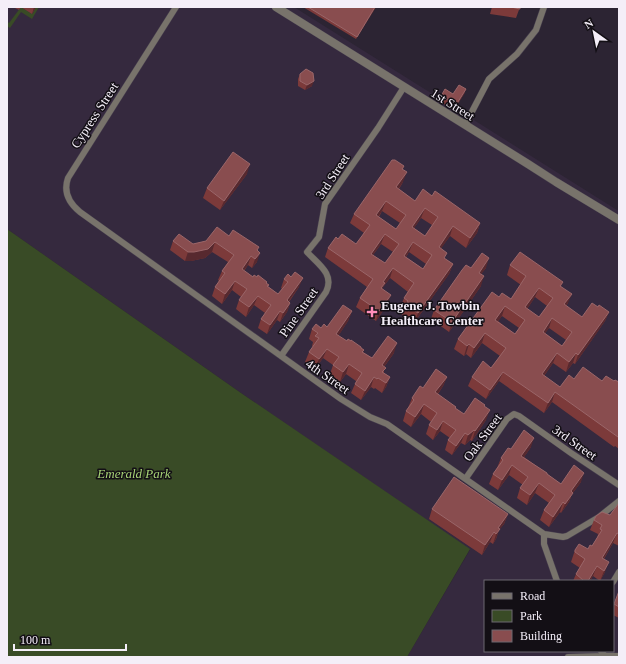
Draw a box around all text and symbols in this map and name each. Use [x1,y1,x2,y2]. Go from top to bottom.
north arrow [574,12,614,52]
text: N [582,16,595,31]
street label: Cypress Street [68,79,121,151]
street label: 1st Street [428,85,478,124]
street label: 3rd Street [312,151,353,202]
street label: Pine Street [276,284,321,340]
place label: Eugene J. Towbin Healthcare Center [381,298,484,328]
marker: Eugene J. Towbin Healthcare Center [366,306,378,318]
street label: 4th Street [303,356,353,397]
street label: Oak Street [460,410,505,464]
street label: 3rd Street [550,422,600,463]
park label: Emerald Park [96,466,171,481]
legend [484,580,614,652]
text: Road [520,589,545,603]
text: Park [520,609,542,623]
scale bar [14,626,126,652]
text: Building [520,629,562,643]
text: 100 m [20,633,51,647]

